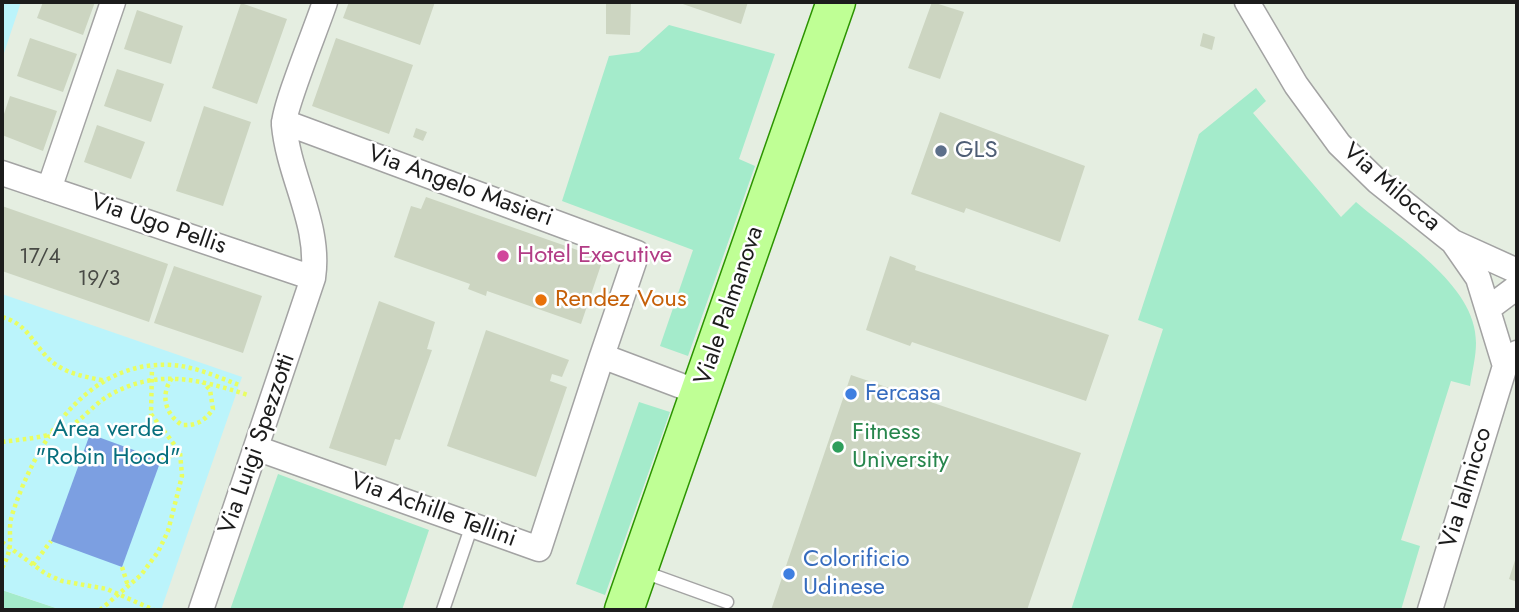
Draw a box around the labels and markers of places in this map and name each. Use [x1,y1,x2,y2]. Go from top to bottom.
place label: GLS [955,137,998,165]
marker: GLS [933,143,949,159]
place label: Hotel Executive [517,242,672,270]
marker: Hotel Executive [495,248,511,264]
place label: Rendez Vous [555,286,687,314]
marker: Rendez Vous [533,292,549,308]
place label: Fercasa [865,380,941,408]
marker: Fercasa [843,386,859,402]
place label: Fitness University [852,419,949,475]
marker: Fitness University [830,439,846,455]
place label: Colorificio Udinese [803,546,910,602]
marker: Colorificio Udinese [781,566,797,582]

